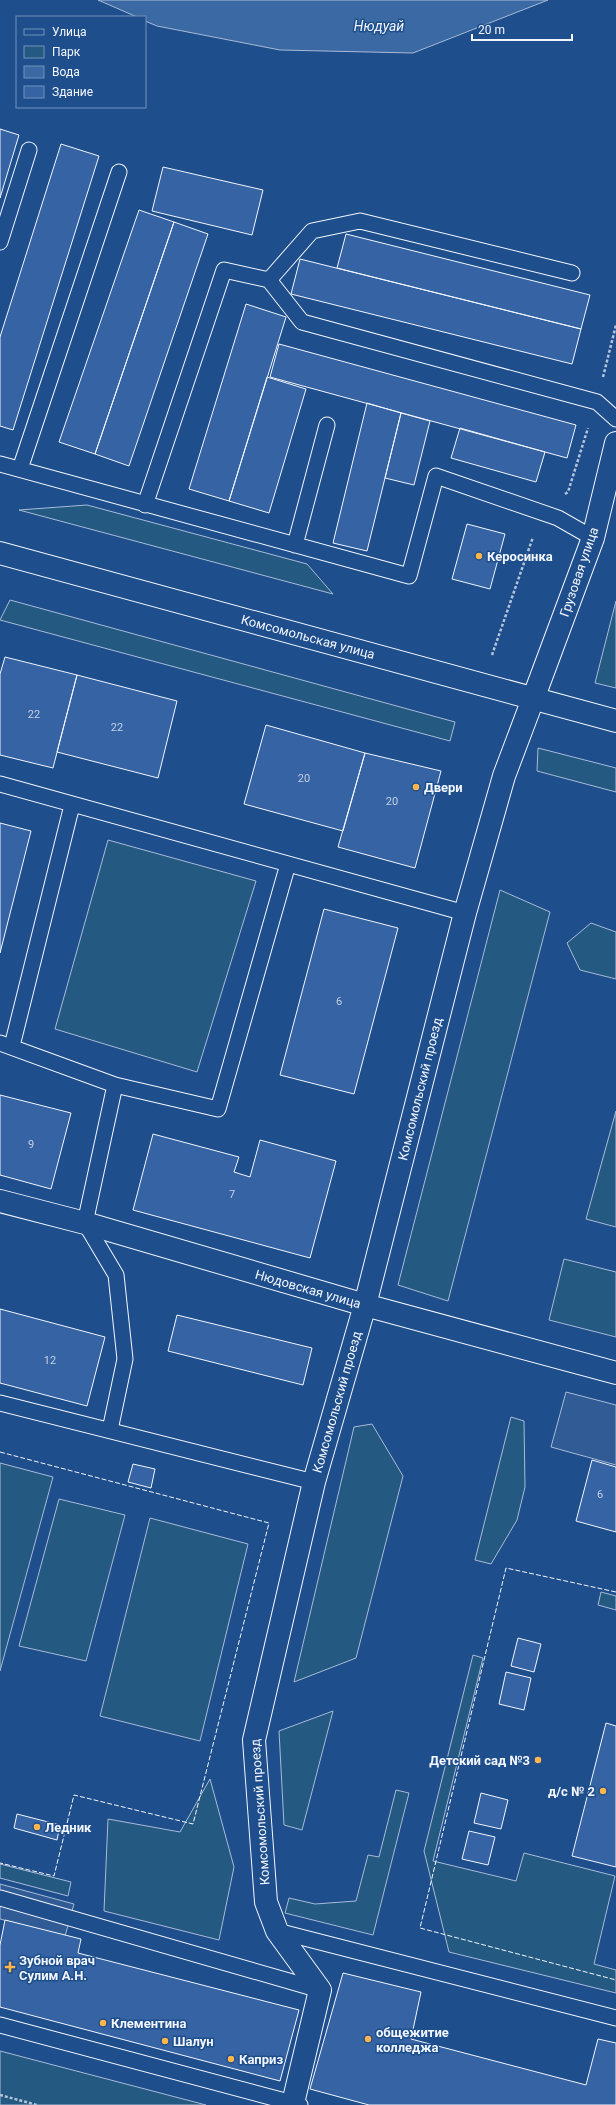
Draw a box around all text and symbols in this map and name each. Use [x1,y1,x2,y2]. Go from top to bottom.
legend [16,16,146,108]
scale bar [472,16,572,42]
water label: Нюдуай [354,18,404,34]
text: 20 m [478,23,505,37]
text: Улица [52,25,87,39]
text: Парк [52,45,81,59]
text: Вода [52,65,80,79]
text: Здание [52,85,93,99]
street label: Грузовая улица [557,525,601,619]
place label: Керосинка [487,549,553,564]
marker: Керосинка [474,551,484,561]
street label: Комсомольская улица [239,612,377,662]
house number: 22 [28,708,40,721]
house number: 22 [111,721,123,734]
house number: 20 [298,772,310,785]
place label: Двери [424,780,463,795]
marker: Двери [411,782,421,792]
house number: 20 [386,795,398,808]
house number: 6 [336,995,342,1008]
street label: Комсомольский проезд [395,1016,445,1162]
house number: 9 [28,1138,34,1151]
house number: 7 [229,1188,235,1201]
street label: Нюдовская улица [253,1267,363,1311]
street label: Комсомольский проезд [310,1329,364,1475]
house number: 12 [44,1354,56,1367]
house number: 6 [597,1488,603,1501]
street label: Комсомольский проезд [247,1738,273,1886]
place label: Детский сад №3 [429,1753,530,1768]
marker: Детский сад №3 [533,1755,543,1765]
place label: д/с № 2 [548,1784,595,1799]
marker: д/с № 2 [598,1786,608,1796]
place label: Ледник [45,1820,92,1835]
marker: Ледник [32,1822,42,1832]
place label: Зубной врач Сулим А.Н. [19,1953,95,1983]
marker: Зубной врач Сулим А.Н. [4,1961,16,1973]
place label: Клементина [111,2016,186,2031]
marker: Клементина [98,2018,108,2028]
place label: общежитие колледжа [376,2025,449,2055]
place label: Шалун [173,2034,214,2049]
marker: общежитие колледжа [363,2034,373,2044]
marker: Шалун [160,2036,170,2046]
place label: Каприз [239,2052,283,2067]
marker: Каприз [226,2054,236,2064]

